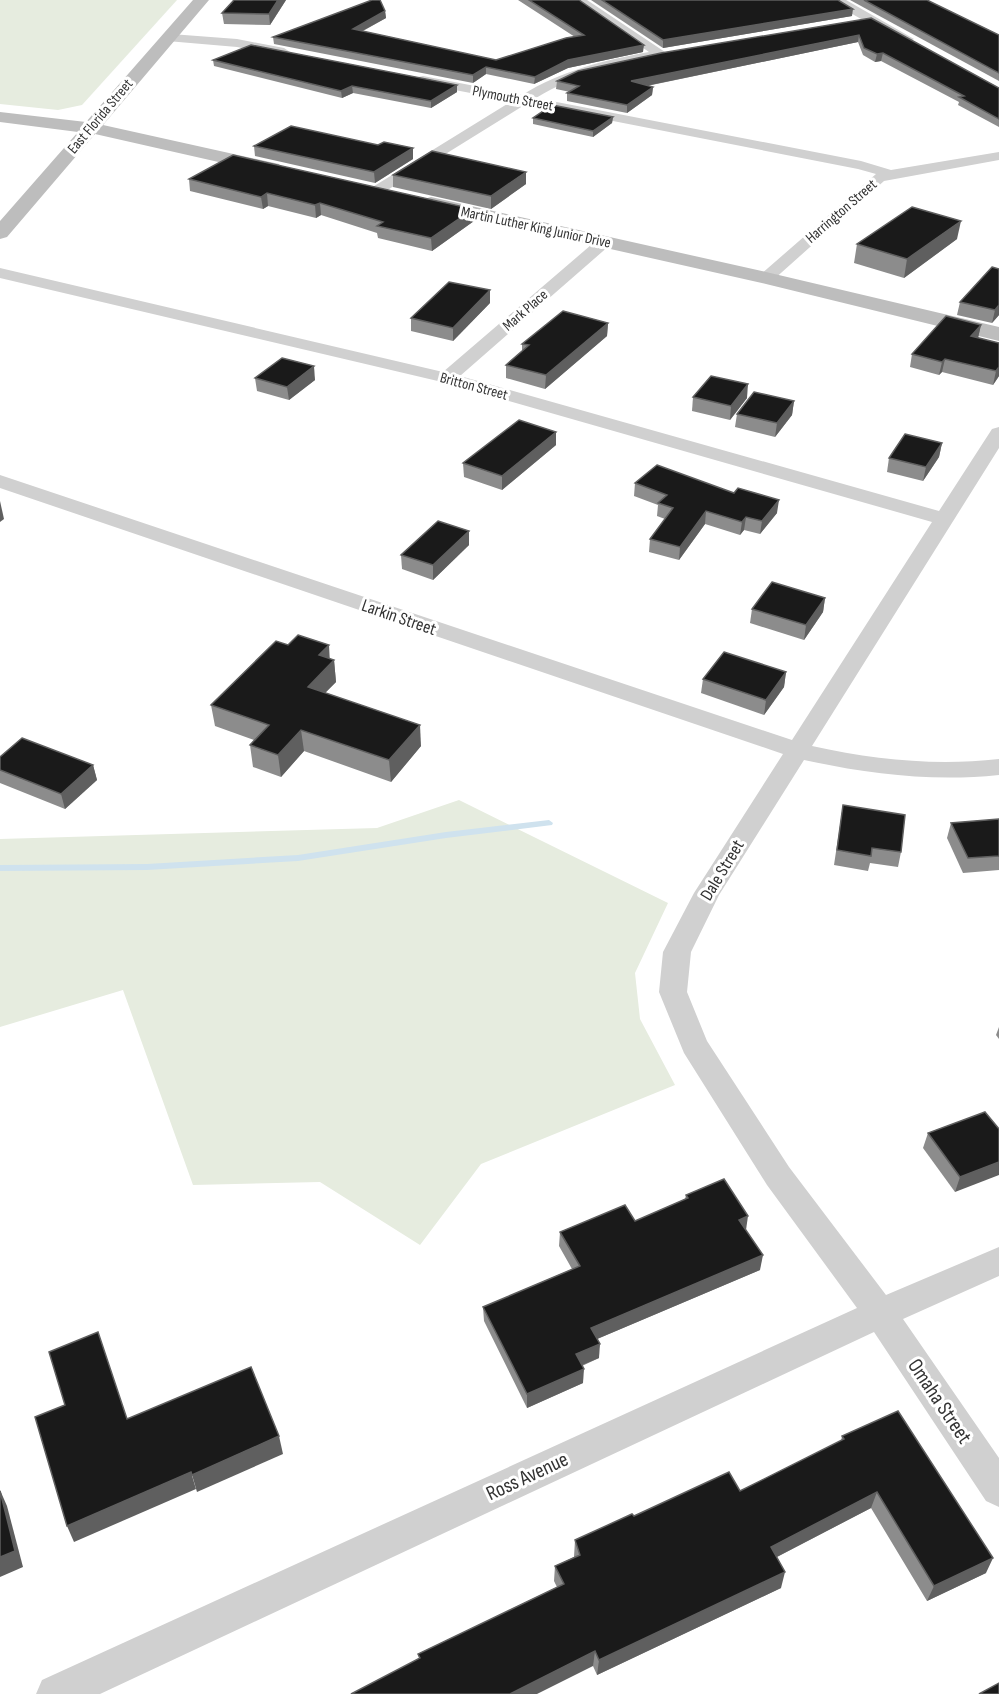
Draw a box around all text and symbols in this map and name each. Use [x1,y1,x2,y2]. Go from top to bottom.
street label: East Florida Street [64,75,137,158]
street label: Plymouth Street [471,81,555,116]
street label: Harrington Street [802,175,881,248]
street label: Martin Luther King Junior Drive [459,202,613,253]
street label: Mark Place [499,285,552,335]
street label: Britton Street [438,368,510,405]
street label: Larkin Street [359,595,439,640]
street label: Dale Street [696,836,749,904]
street label: Omaha Street [902,1354,977,1448]
street label: Ross Avenue [482,1447,572,1506]

